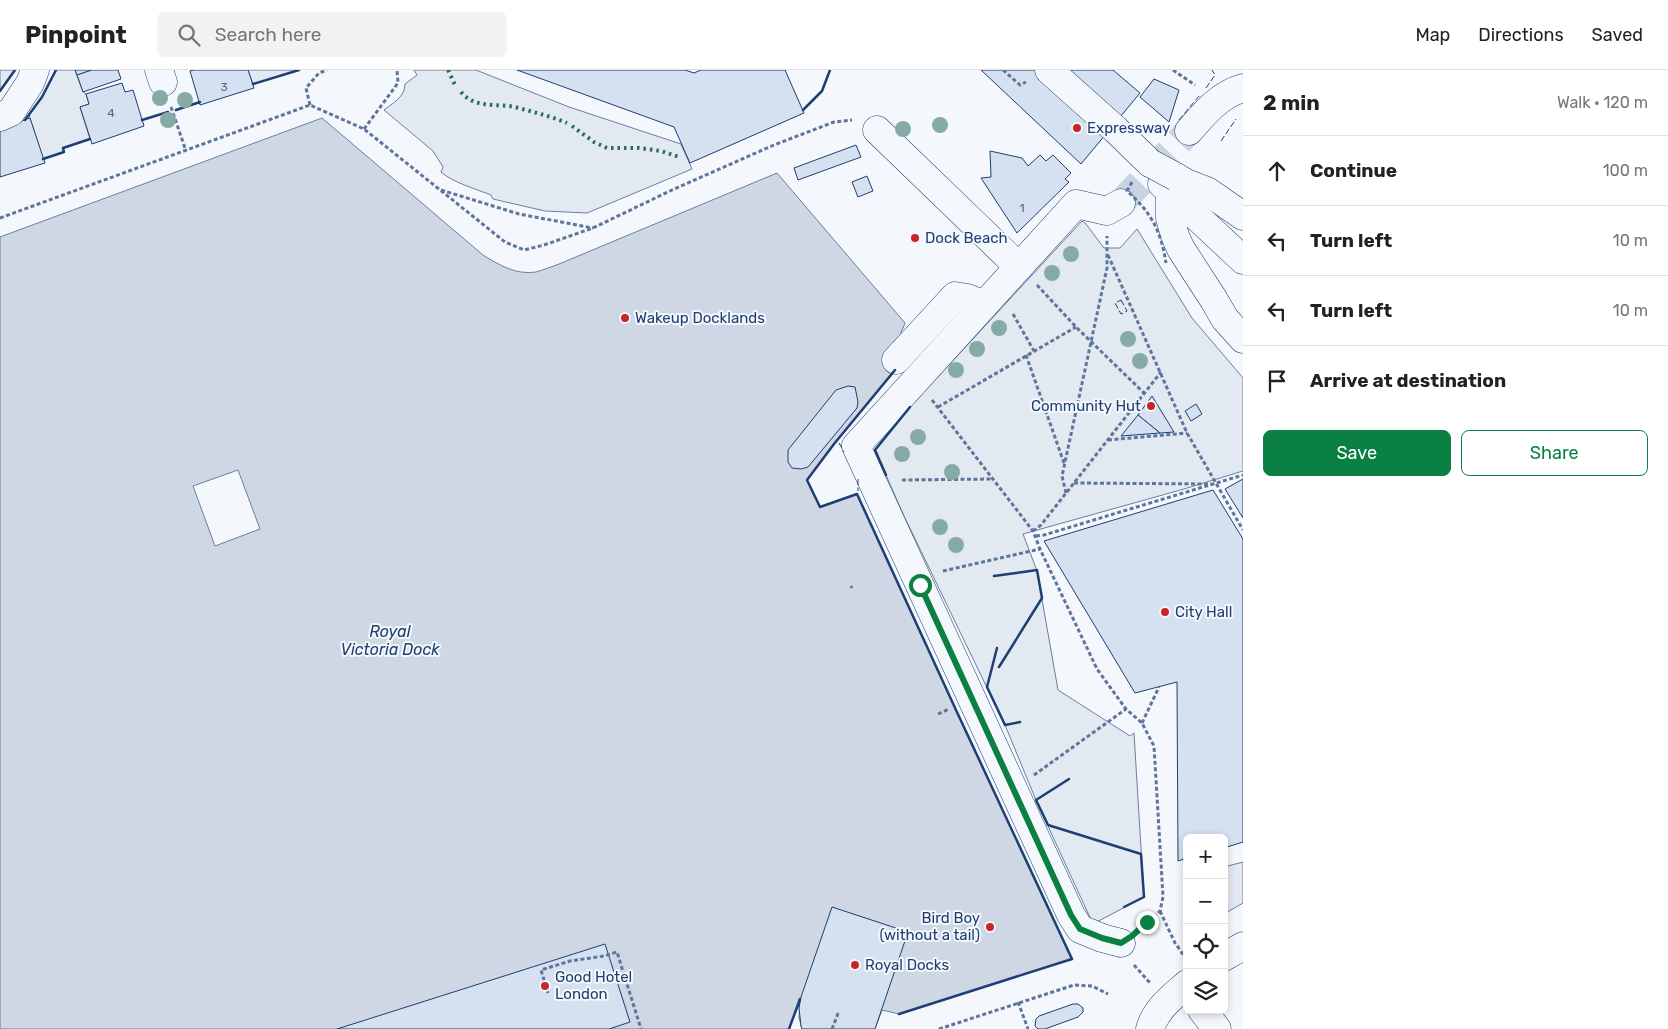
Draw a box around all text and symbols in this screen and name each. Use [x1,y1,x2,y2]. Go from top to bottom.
search box [157,12,507,57]
text: Pinpoint [25,21,127,49]
icon: search [175,21,203,49]
text: Search here [215,23,321,46]
text: Map [1415,24,1450,46]
text: Directions [1478,24,1564,46]
text: Saved [1592,24,1643,46]
house number: 3 [220,80,228,94]
text: 2 min [1263,90,1320,115]
text: Walk · 120 m [1557,93,1648,112]
house number: 4 [107,106,115,120]
place label: Expressway [1087,119,1170,137]
marker: Expressway [1071,122,1083,134]
icon: ahead [1263,157,1291,185]
text: Continue [1310,159,1397,182]
text: 100 m [1603,161,1648,180]
house number: 1 [1019,201,1025,215]
icon: left [1263,227,1291,255]
place label: Dock Beach [925,229,1008,247]
text: Turn left [1310,229,1392,252]
text: 10 m [1613,231,1648,250]
marker: Dock Beach [909,232,921,244]
icon: left [1263,297,1291,325]
text: Turn left [1310,299,1392,322]
text: 10 m [1613,301,1648,320]
place label: Wakeup Docklands [635,309,765,327]
marker: Wakeup Docklands [619,312,631,324]
icon: arrive [1263,367,1291,395]
text: Arrive at destination [1310,369,1506,392]
place label: Community Hut [1031,397,1141,415]
marker: Community Hut [1145,400,1157,412]
button: Save [1263,430,1451,476]
button: Share [1461,430,1648,476]
route start [909,574,932,597]
place label: City Hall [1175,603,1232,621]
marker: City Hall [1159,606,1171,618]
water label: Royal Victoria Dock [340,622,440,659]
map controls [1183,834,1228,1014]
button: + [1183,834,1228,879]
button: − [1183,879,1228,924]
place label: Bird Boy (without a tail) [880,909,980,944]
route end [1136,911,1159,934]
marker: Bird Boy (without a tail) [984,921,996,933]
button: locate [1183,924,1228,969]
place label: Royal Docks [865,956,949,974]
marker: Royal Docks [849,959,861,971]
place label: Good Hotel London [555,968,632,1003]
button: layers [1183,969,1228,1014]
marker: Good Hotel London [539,980,551,992]

